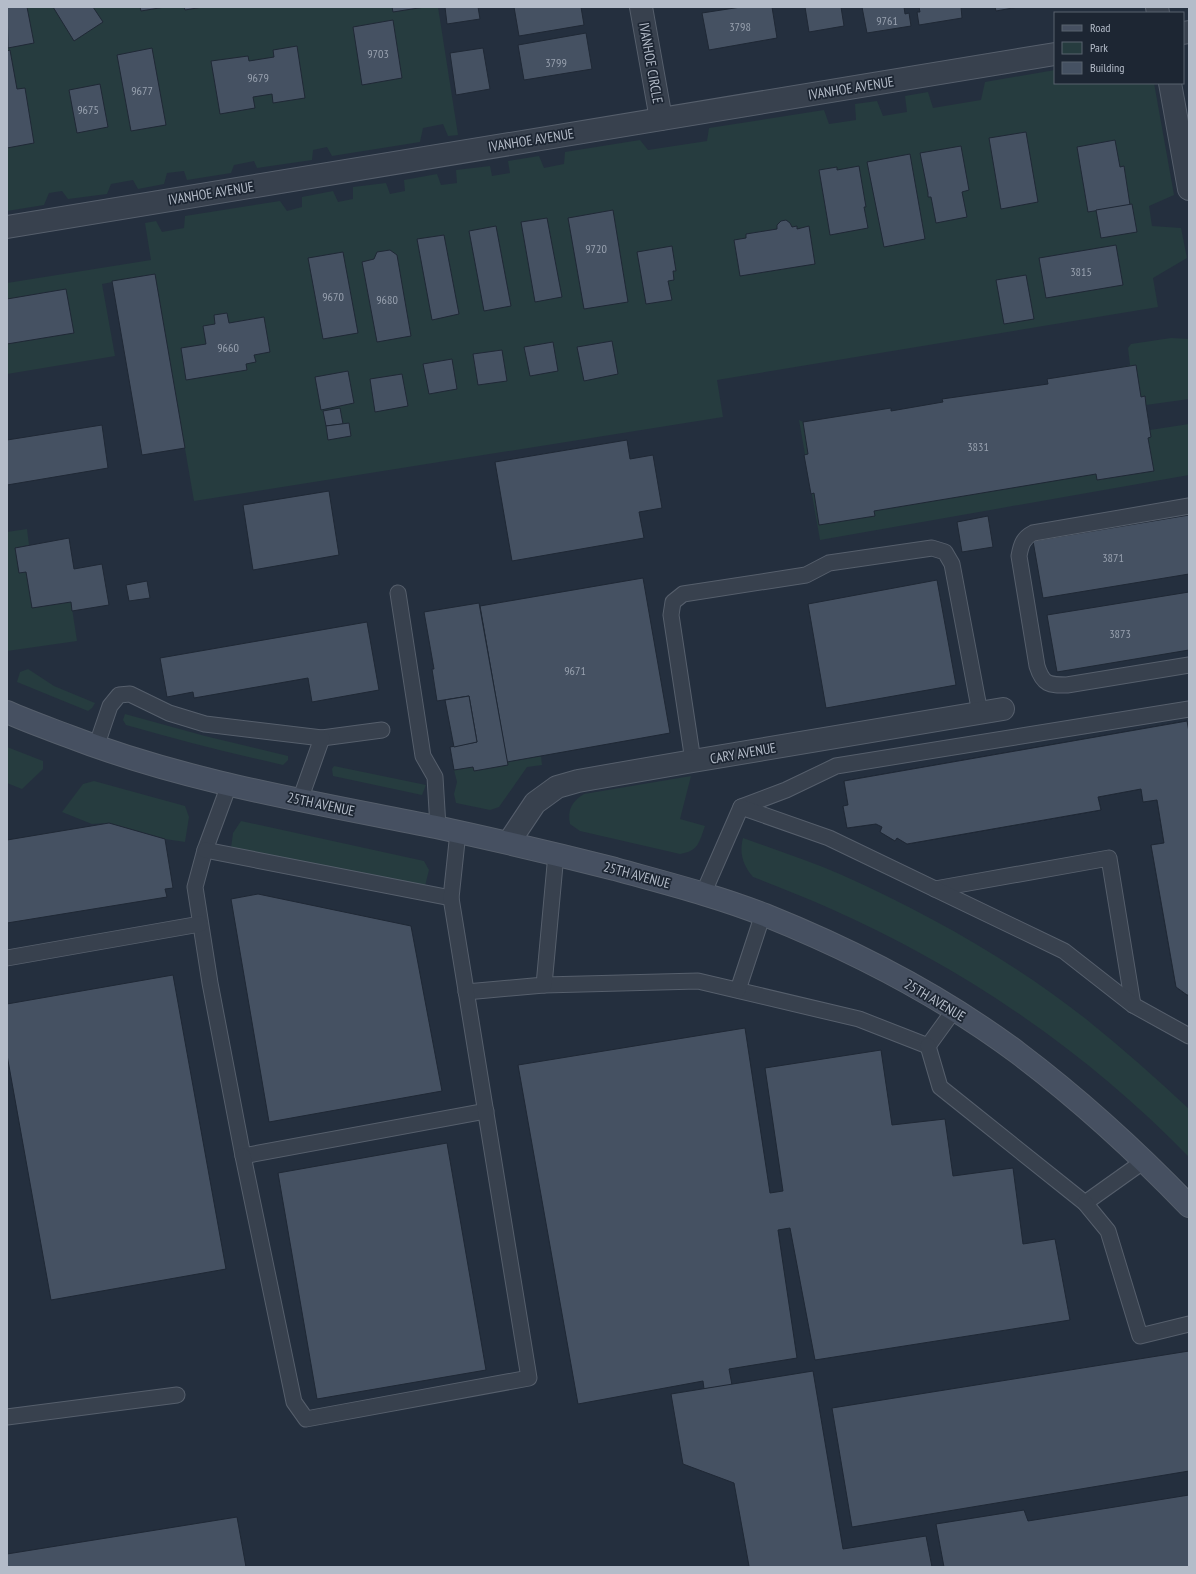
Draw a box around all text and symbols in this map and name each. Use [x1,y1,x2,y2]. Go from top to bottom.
legend [1054,12,1184,84]
house number: 9761 [876,13,898,28]
house number: 3798 [729,19,751,34]
text: Road [1090,20,1110,35]
street label: IVANHOE CIRCLE [635,21,667,105]
text: Park [1090,40,1108,55]
house number: 9703 [367,46,389,61]
house number: 3799 [545,55,567,70]
text: Building [1090,60,1125,75]
house number: 9679 [247,70,269,85]
street label: IVANHOE AVENUE [807,72,895,104]
house number: 9677 [131,83,153,98]
house number: 9675 [77,102,99,117]
street label: IVANHOE AVENUE [487,124,575,156]
street label: IVANHOE AVENUE [167,177,255,209]
house number: 9720 [585,241,607,256]
house number: 3815 [1070,264,1092,279]
house number: 9670 [322,289,344,304]
house number: 9680 [376,292,398,307]
house number: 9660 [217,340,239,355]
house number: 3831 [967,439,989,454]
house number: 3871 [1102,550,1124,565]
house number: 3873 [1109,626,1131,641]
house number: 9671 [564,663,586,678]
street label: CARY AVENUE [709,738,777,768]
street label: 25TH AVENUE [286,788,356,820]
street label: 25TH AVENUE [602,857,672,893]
street label: 25TH AVENUE [901,975,969,1025]

